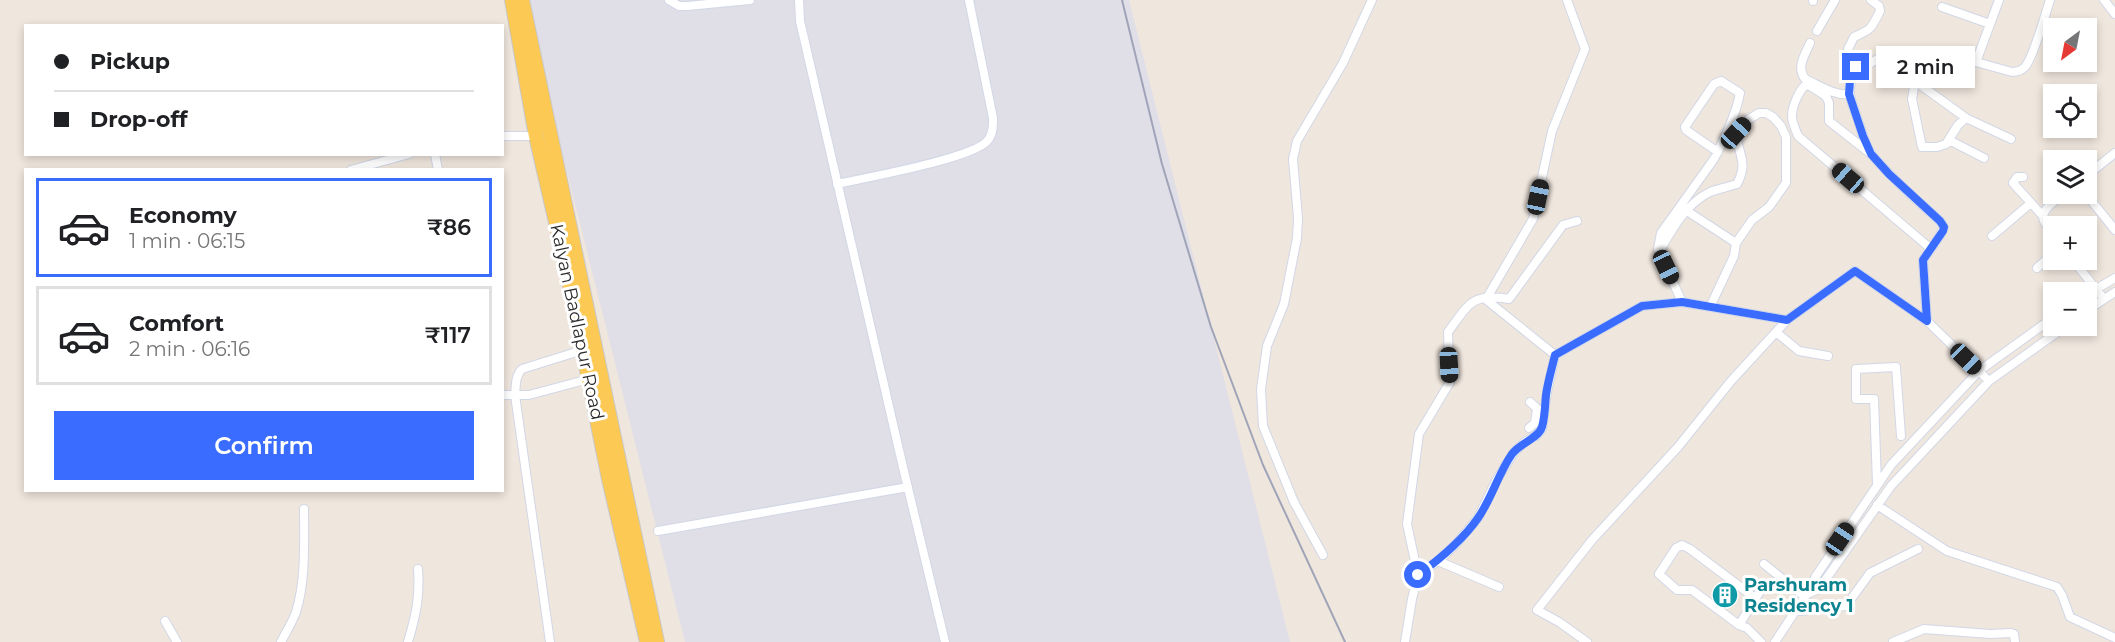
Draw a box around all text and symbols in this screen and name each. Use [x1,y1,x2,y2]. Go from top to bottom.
north arrow [2043,18,2097,72]
map controls [2043,18,2097,336]
callout: 2 min [1877,46,1976,88]
text: Pickup [90,48,170,75]
route end [1842,53,1869,80]
text: 2 min [1897,55,1954,79]
button: locate [2043,84,2097,138]
text: Drop-off [90,106,188,133]
car [1717,114,1755,152]
button: layers [2043,150,2097,204]
car [1829,159,1867,197]
car [1525,178,1551,216]
icon: car [57,201,111,255]
text: Economy [129,202,237,229]
text: ₹86 [427,214,471,241]
button: + [2043,216,2097,270]
street label: Kalyan Badlapur Road [545,222,609,422]
text: 1 min · 06:15 [129,229,245,253]
car [1650,247,1682,287]
button: − [2043,282,2097,336]
icon: car [57,309,111,363]
text: Comfort [129,310,224,337]
text: ₹117 [425,322,471,349]
text: 2 min · 06:16 [129,337,250,361]
car [1947,340,1985,378]
car [1439,347,1459,383]
button: Confirm [54,411,474,480]
car [1822,519,1858,559]
route start [1404,561,1431,588]
place label: Parshuram Residency 1 [1744,574,1853,617]
building icon: Parshuram Residency 1 [1710,580,1740,610]

